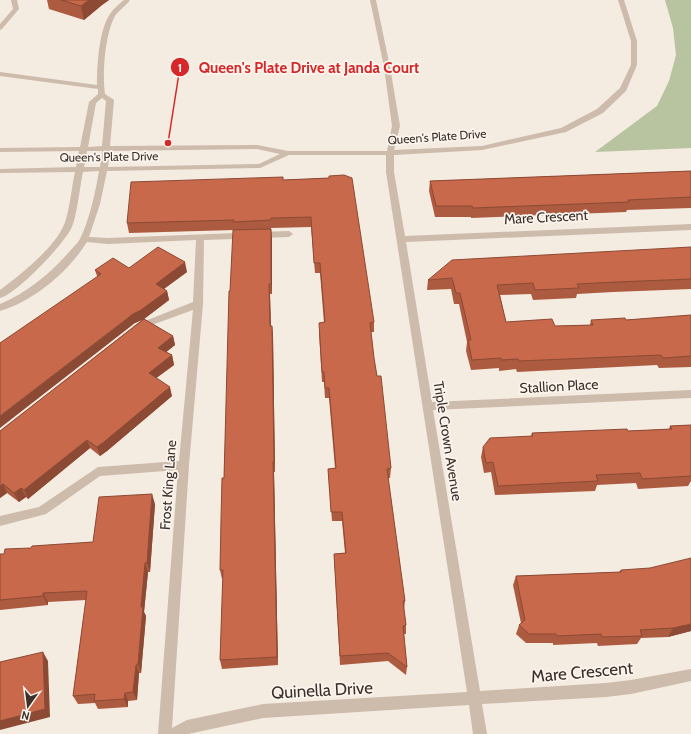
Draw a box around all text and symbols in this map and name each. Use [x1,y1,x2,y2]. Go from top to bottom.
callout: Queen's Plate Drive at Janda Court [170,54,427,81]
text: Queen's Plate Drive at Janda Court [199,59,419,77]
text: 1 [178,60,182,75]
street label: Queen's Plate Drive [387,126,487,147]
street label: Queen's Plate Drive [59,148,159,165]
street label: Mare Crescent [504,206,589,228]
street label: Stallion Place [519,375,599,397]
street label: Triple Crown Avenue [430,380,466,502]
street label: Frost King Lane [156,439,180,531]
street label: Mare Crescent [530,658,634,686]
street label: Quinella Drive [271,677,374,703]
north arrow [8,686,48,726]
text: N [20,708,31,723]

